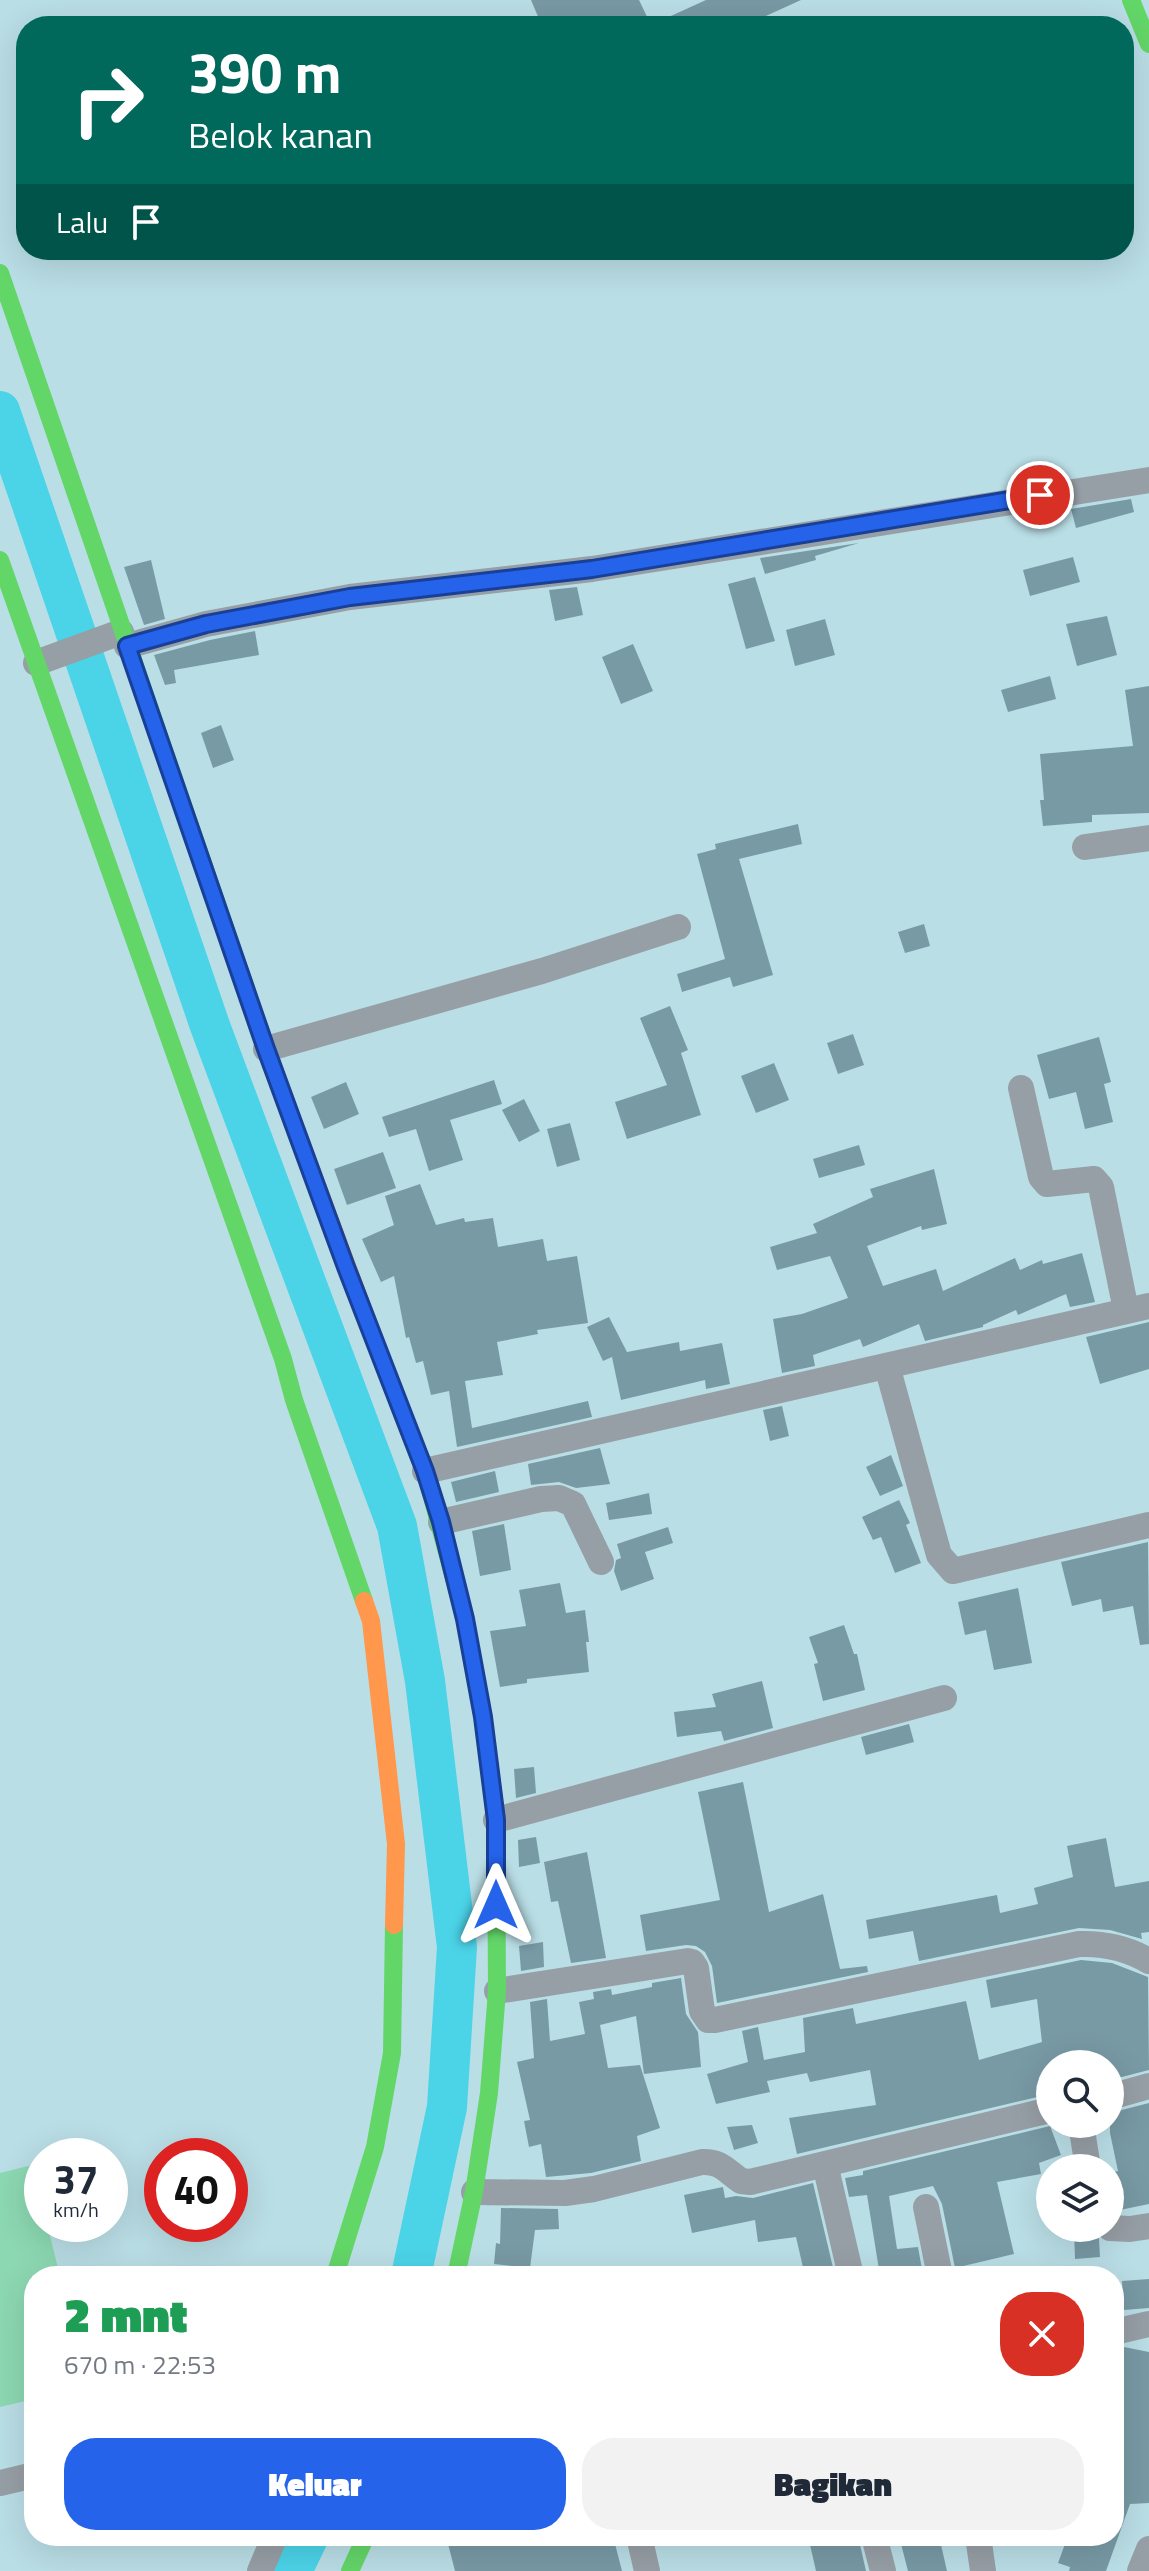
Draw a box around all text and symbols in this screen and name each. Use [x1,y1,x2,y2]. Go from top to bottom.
text: 390 m [188,30,341,115]
icon: right [56,48,160,152]
text: Belok kanan [188,107,373,162]
text: Lalu [56,199,108,245]
icon: arrive [124,200,168,244]
pin [1006,461,1074,529]
icon: arrive [1018,473,1062,517]
position arrow [454,1863,538,1947]
map controls [1036,2050,1124,2242]
button: search [1036,2050,1124,2138]
speed limit sign: 40 [144,2138,248,2242]
text: 37 [54,2149,98,2210]
button: layers [1036,2154,1124,2242]
text: km/h [53,2194,99,2225]
text: 2 mnt [64,2278,188,2351]
button: close [1000,2292,1084,2376]
text: 670 m · 22:53 [64,2345,216,2384]
button: Keluar [64,2438,566,2530]
button: Bagikan [582,2438,1084,2530]

